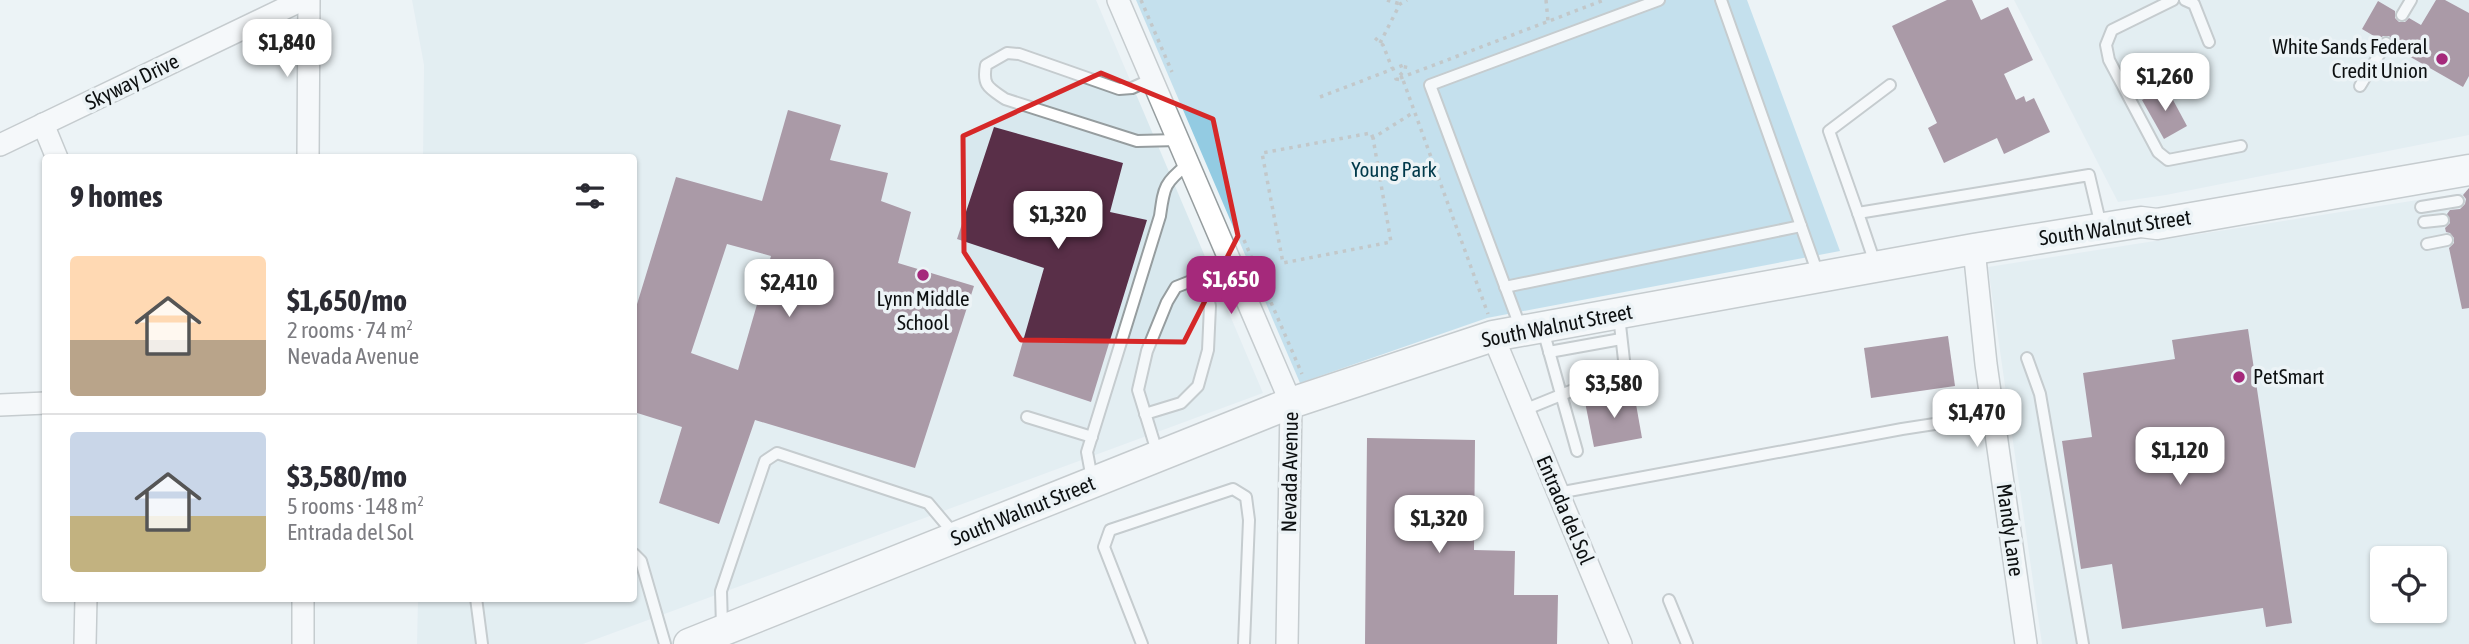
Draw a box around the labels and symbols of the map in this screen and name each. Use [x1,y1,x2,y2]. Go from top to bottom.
pin: $1,840 [230,20,344,79]
place label: White Sands Federal Credit Union [2272,34,2428,82]
street label: Skyway Drive [81,48,182,114]
marker: White Sands Federal Credit Union [2434,51,2450,67]
pin: $1,260 [2108,54,2222,113]
park label: Young Park [1351,157,1437,181]
pin: $1,320 [1001,191,1115,251]
street label: South Walnut Street [2037,204,2192,250]
pin: $1,650 [1174,256,1288,316]
pin: $2,410 [732,260,846,319]
marker: Lynn Middle School [915,267,931,283]
place label: Lynn Middle School [876,286,970,334]
street label: South Walnut Street [1479,299,1634,351]
pin: $3,580 [1557,360,1671,420]
place label: PetSmart [2253,364,2324,388]
marker: PetSmart [2231,369,2247,385]
pin: $1,470 [1920,390,2034,449]
street label: Nevada Avenue [1276,411,1302,533]
pin: $1,120 [2123,428,2237,487]
street label: Entrada del Sol [1532,452,1600,568]
street label: South Walnut Street [947,470,1098,550]
street label: Mandy Lane [1993,482,2029,578]
pin: $1,320 [1382,496,1496,555]

